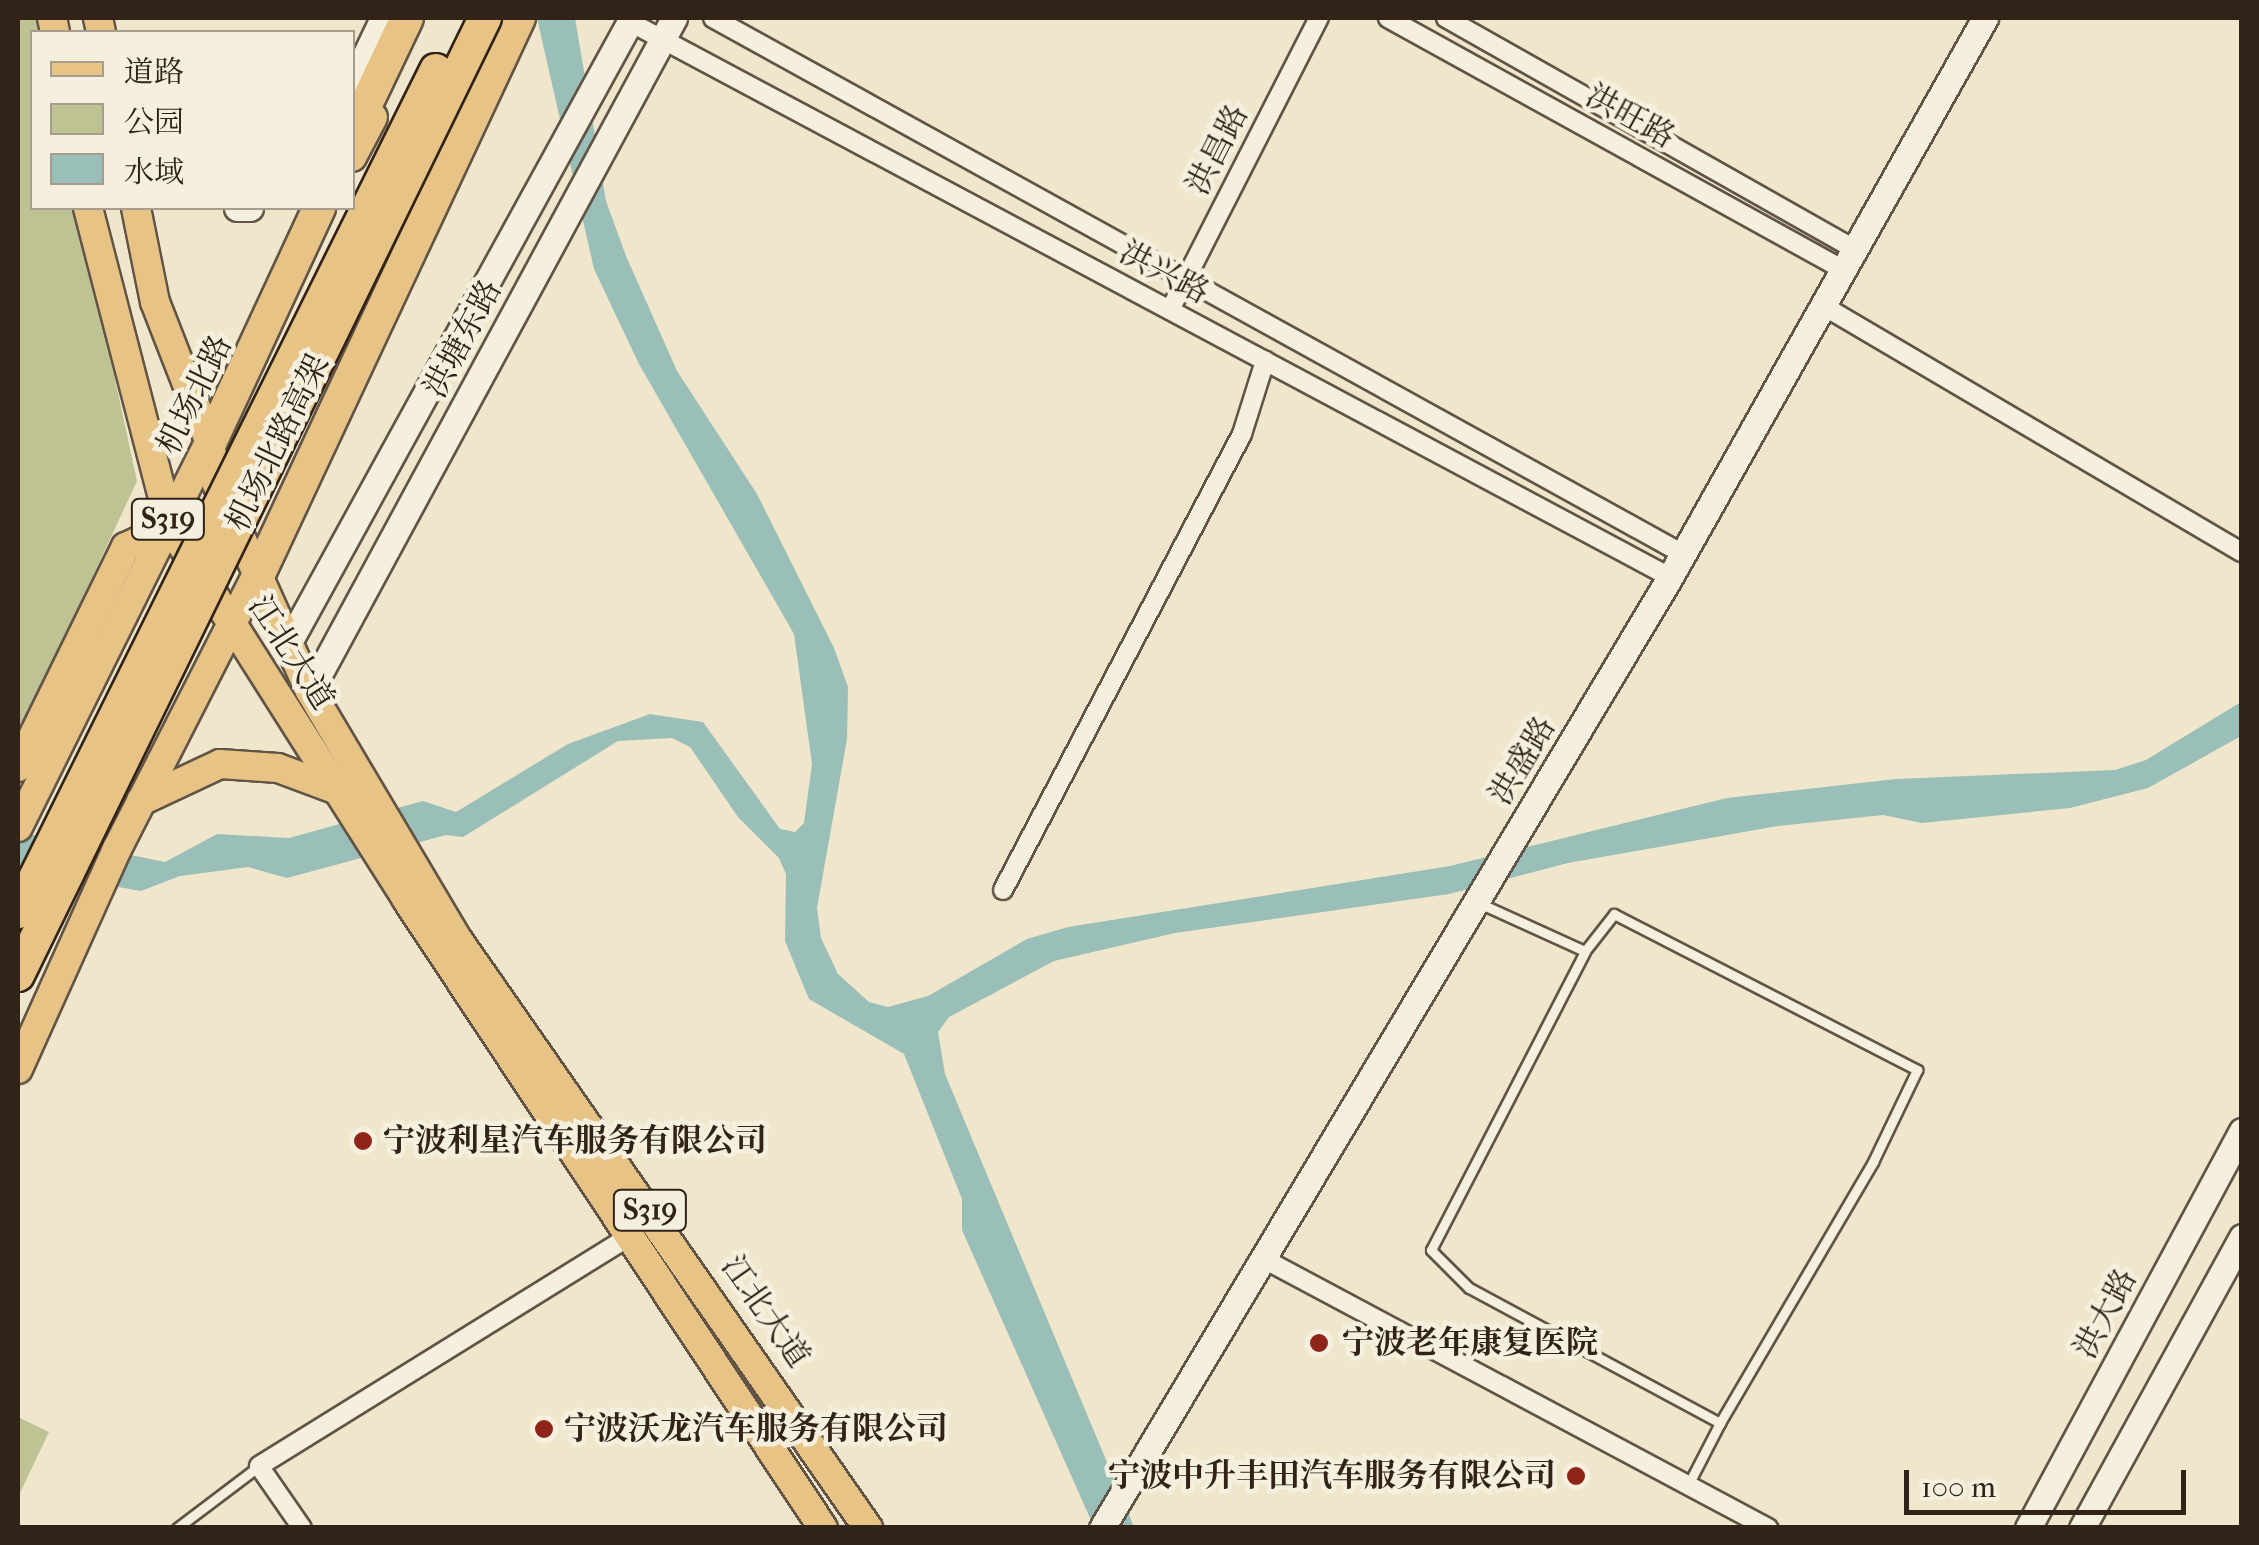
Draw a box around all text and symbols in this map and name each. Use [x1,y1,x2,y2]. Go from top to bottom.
legend [30,30,355,210]
text: 道路 [124,55,184,90]
street label: 洪旺路 [1579,77,1681,157]
street label: 洪昌路 [1179,99,1257,201]
text: 公园 [124,105,184,140]
text: 水域 [124,155,184,190]
street label: 洪兴路 [1113,234,1215,312]
street label: 洪塘东路 [416,273,510,405]
street label: 机场北路 [150,329,240,461]
street label: 机场北路高架 [219,348,337,538]
road number: S319 [130,494,206,544]
street label: 江北大道 [240,589,342,717]
street label: 洪盛路 [1482,710,1564,812]
place label: 宁波利星汽车服务有限公司 [383,1122,767,1160]
marker: 宁波利星汽车服务有限公司 [352,1130,374,1152]
road number: S319 [612,1185,688,1235]
street label: 江北大道 [713,1249,817,1375]
street label: 洪大路 [2067,1263,2145,1365]
place label: 宁波老年康复医院 [1342,1324,1598,1362]
marker: 宁波老年康复医院 [1306,1330,1332,1356]
place label: 宁波沃龙汽车服务有限公司 [564,1410,948,1448]
marker: 宁波沃龙汽车服务有限公司 [533,1418,555,1440]
scale bar [1909,1450,2192,1512]
place label: 宁波中升丰田汽车服务有限公司 [1108,1457,1556,1495]
marker: 宁波中升丰田汽车服务有限公司 [1565,1465,1587,1487]
text: 100 m [1921,1470,1996,1505]

